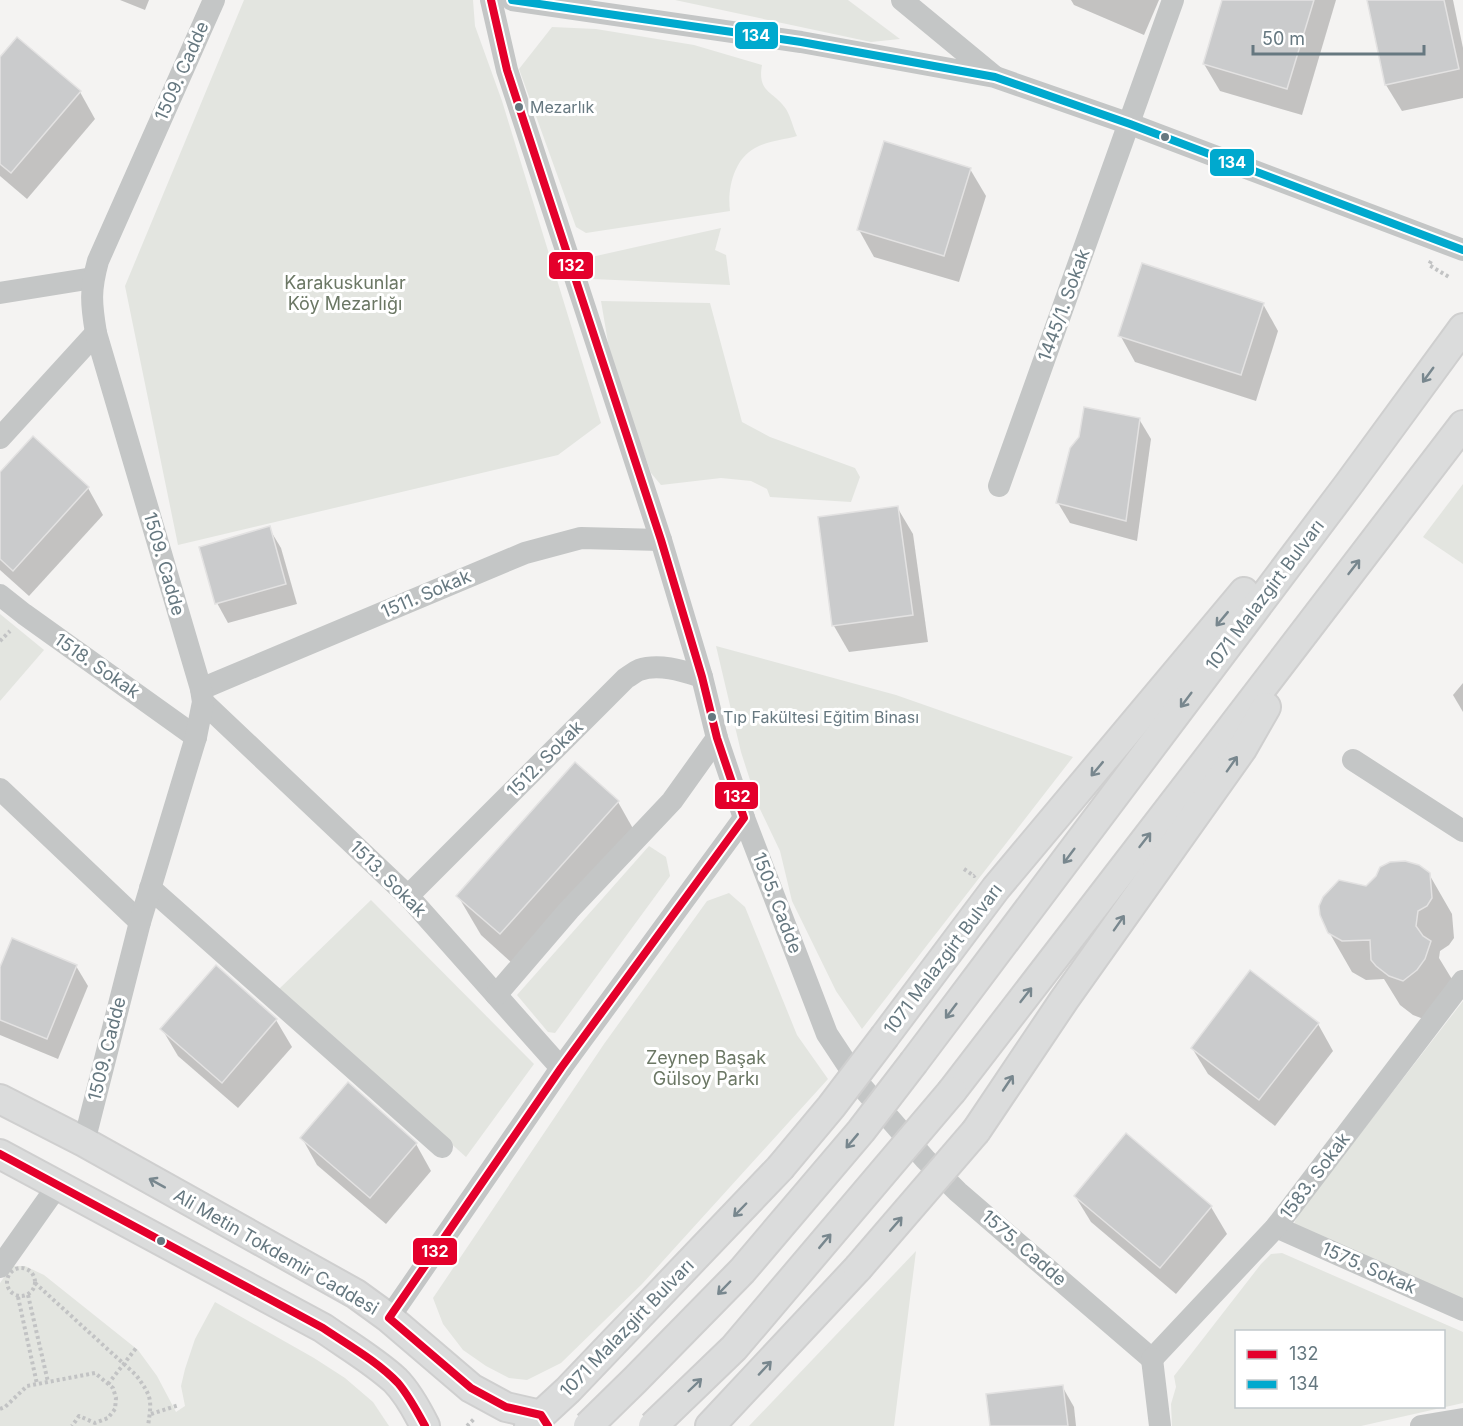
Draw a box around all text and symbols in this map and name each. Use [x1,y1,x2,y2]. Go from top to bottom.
street label: 1509. Cadde [150,18,213,124]
scale bar [1253,18,1424,56]
line badge: 134 [734,21,779,50]
text: 134 [742,25,770,45]
text: 50 m [1262,28,1305,49]
place label: Mezarlık [530,97,594,117]
marker: Mezarlık [513,101,525,113]
unlabelled marker [1159,131,1171,143]
line badge: 134 [1209,148,1255,177]
text: 134 [1218,152,1246,172]
street label: 1445/1. Sokak [1034,246,1094,364]
line badge: 132 [548,251,594,280]
text: 132 [557,255,585,275]
park label: Karakuskunlar Köy Mezarlığı [284,272,406,314]
one-way arrow [1422,367,1435,383]
street label: 1509. Cadde [140,510,189,618]
street label: 1071 Malazgirt Bulvarı [1201,515,1328,674]
one-way arrow [1348,560,1361,576]
street label: 1511. Sokak [378,565,474,622]
one-way arrow [1215,611,1228,627]
street label: 1518. Sokak [51,629,144,703]
one-way arrow [1180,691,1192,707]
place label: Tıp Fakültesi Eğitim Binası [723,707,919,727]
marker: Tıp Fakültesi Eğitim Binası [706,711,718,723]
street label: 1512. Sokak [502,716,587,801]
one-way arrow [1226,756,1238,772]
one-way arrow [1090,761,1103,777]
line badge: 132 [714,781,759,810]
text: 132 [723,786,751,806]
one-way arrow [1139,833,1152,849]
street label: 1513. Sokak [346,836,431,921]
one-way arrow [1062,847,1075,863]
street label: 1505. Cadde [749,850,806,956]
street label: 1071 Malazgirt Bulvarı [879,879,1006,1038]
one-way arrow [1113,915,1125,931]
one-way arrow [1019,987,1032,1003]
street label: 1509. Cadde [83,995,130,1103]
one-way arrow [945,1003,958,1019]
park label: Zeynep Başak Gülsoy Parkı [646,1047,766,1089]
one-way arrow [1002,1075,1014,1092]
street label: 1583. Sokak [1275,1128,1354,1223]
one-way arrow [845,1133,859,1148]
one-way arrow [149,1177,166,1189]
street label: Ali Metin Tokdemir Caddesi [170,1184,382,1319]
one-way arrow [732,1203,747,1218]
street label: 1575. Cadde [978,1205,1071,1290]
one-way arrow [889,1217,903,1232]
one-way arrow [819,1233,832,1249]
unlabelled marker [155,1235,167,1247]
line badge: 132 [412,1237,458,1266]
street label: 1575. Sokak [1319,1237,1420,1298]
text: 132 [421,1241,449,1261]
street label: 1071 Malazgirt Bulvarı [555,1254,698,1401]
one-way arrow [717,1281,732,1296]
legend [1235,1330,1445,1408]
text: 132 [1289,1343,1318,1364]
one-way arrow [757,1361,771,1376]
text: 134 [1289,1373,1319,1394]
one-way arrow [688,1378,703,1393]

